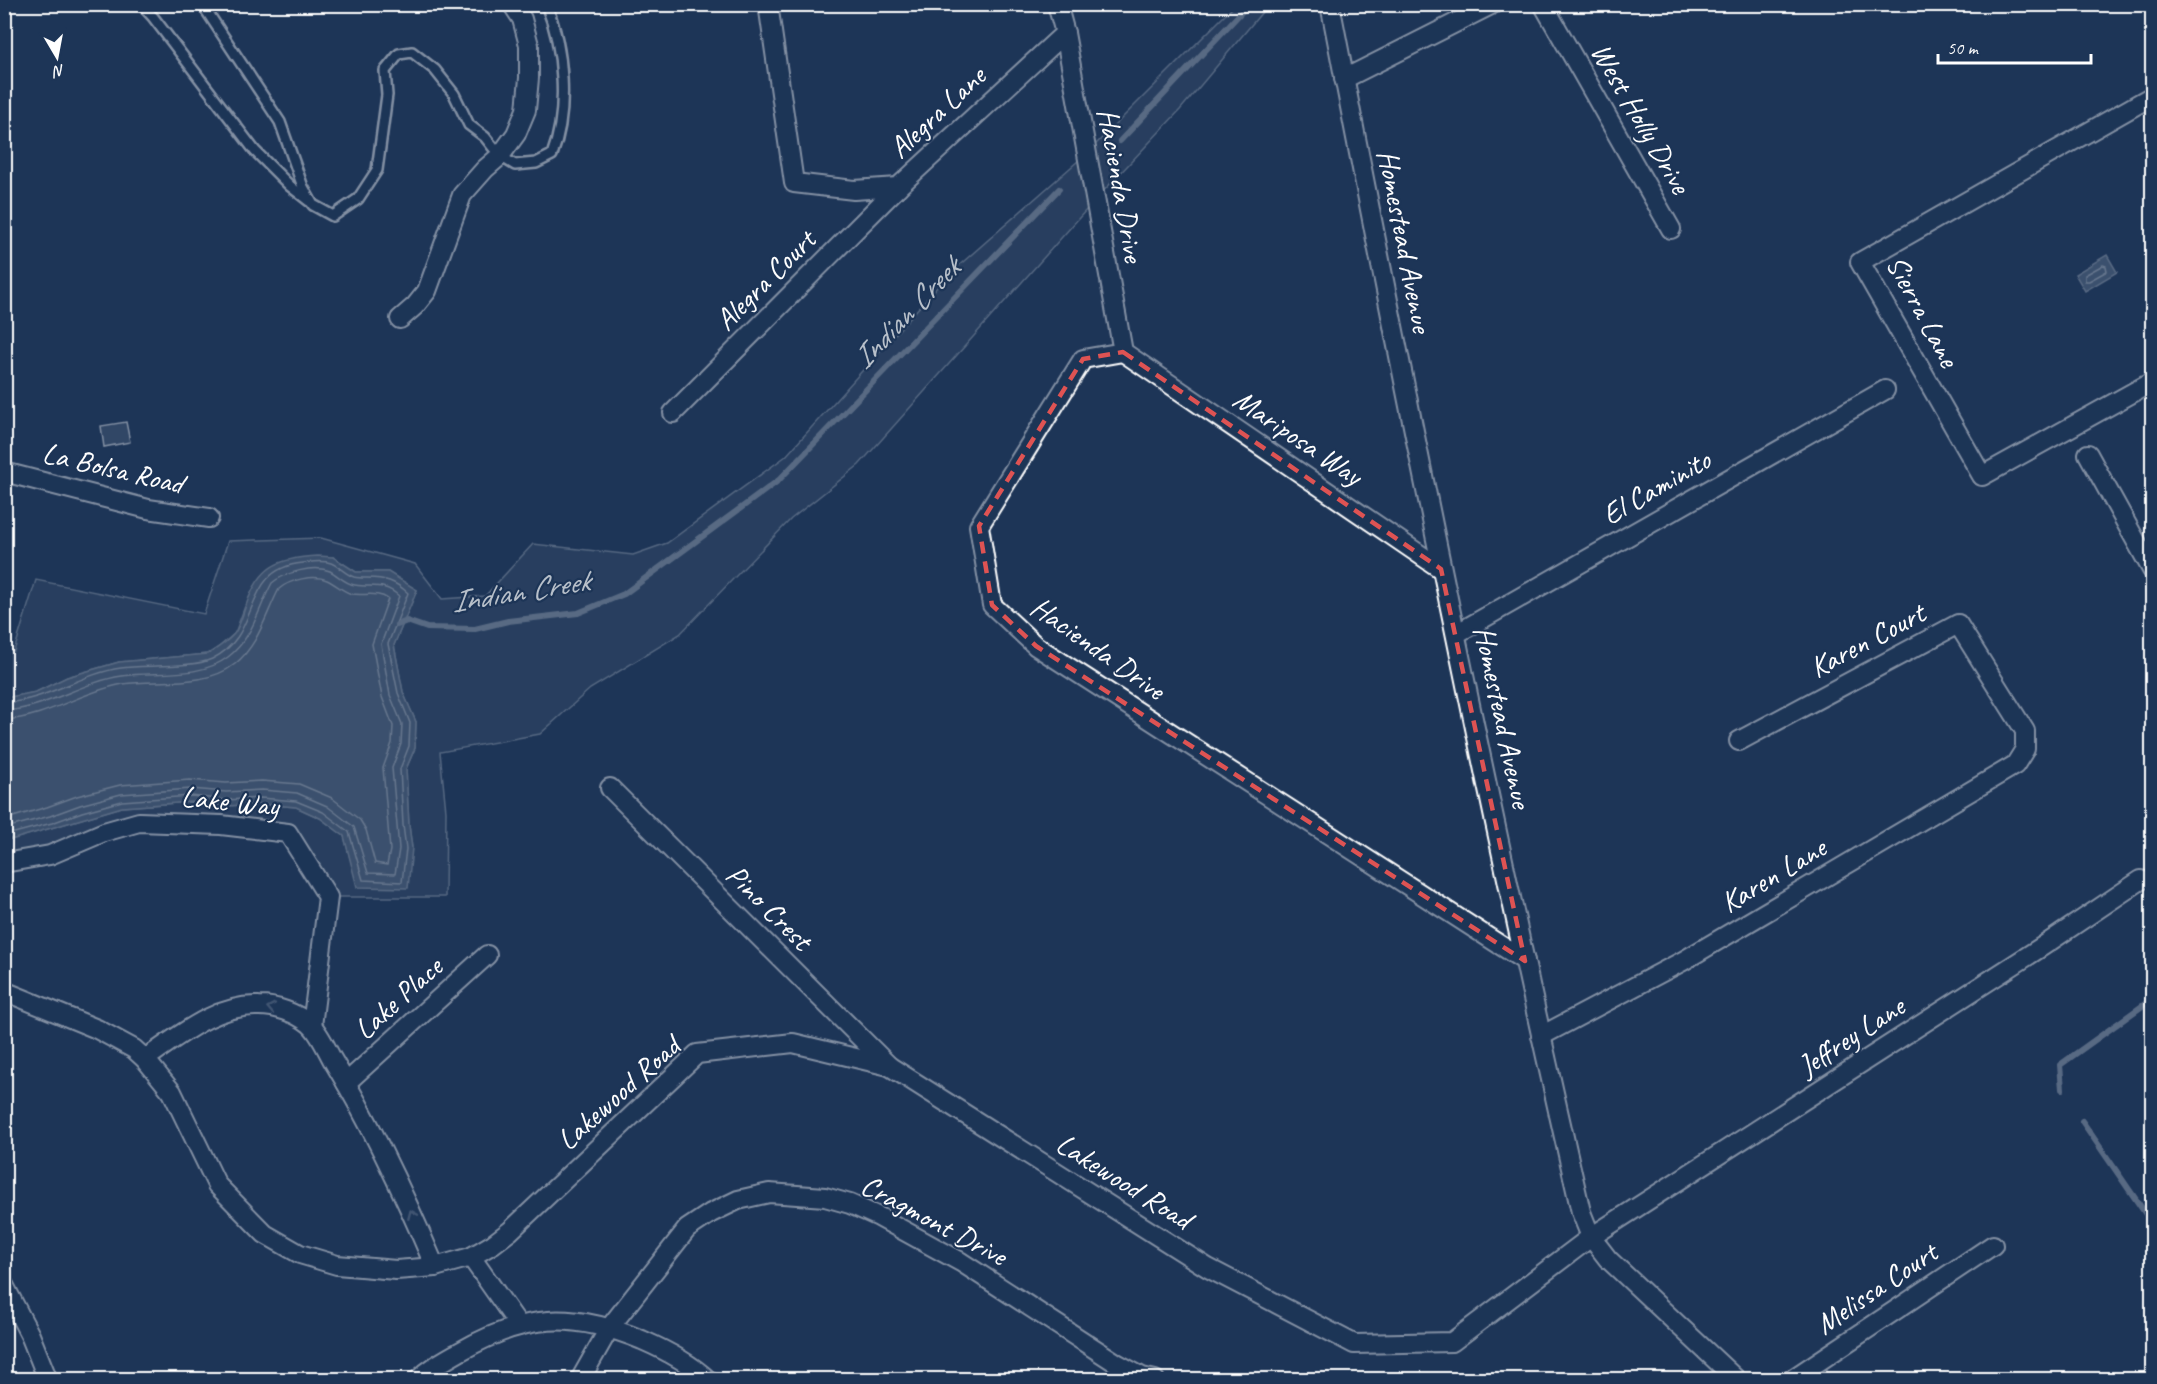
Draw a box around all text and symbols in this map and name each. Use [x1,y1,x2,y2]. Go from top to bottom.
north arrow [27,27,87,87]
scale bar [1938,27,2091,65]
street label: West Holly Drive [1583,36,1701,202]
text: 50 m [1947,37,1980,59]
street label: Alegra Lane [881,56,995,166]
text: N [50,60,66,82]
street label: Hacienda Drive [1089,105,1154,267]
street label: Homestead Avenue [1369,146,1442,338]
street label: Alegra Court [707,219,826,338]
water label: Indian Creek [843,245,973,377]
street label: Sierra Lane [1878,249,1969,375]
street label: Mariposa Way [1226,380,1372,496]
street label: La Bolsa Road [39,433,191,504]
street label: El Caminito [1595,440,1718,533]
water label: Indian Creek [448,559,597,622]
street label: Hacienda Drive [1023,588,1174,709]
street label: Karen Court [1803,592,1934,686]
street label: Homestead Avenue [1465,622,1541,814]
street label: Lake Way [179,777,282,825]
street label: Karen Lane [1713,828,1835,921]
street label: Pino Crest [718,856,822,960]
street label: Lake Place [346,947,452,1048]
street label: Jeffrey Lane [1789,986,1914,1086]
one-way arrow [267,1002,277,1015]
street label: Lakewood Road [548,1025,691,1158]
street label: Lakewood Road [1049,1124,1202,1240]
street label: Cragmont Drive [854,1166,1016,1275]
one-way arrow [407,1209,419,1220]
street label: Melissa Court [1808,1232,1947,1343]

